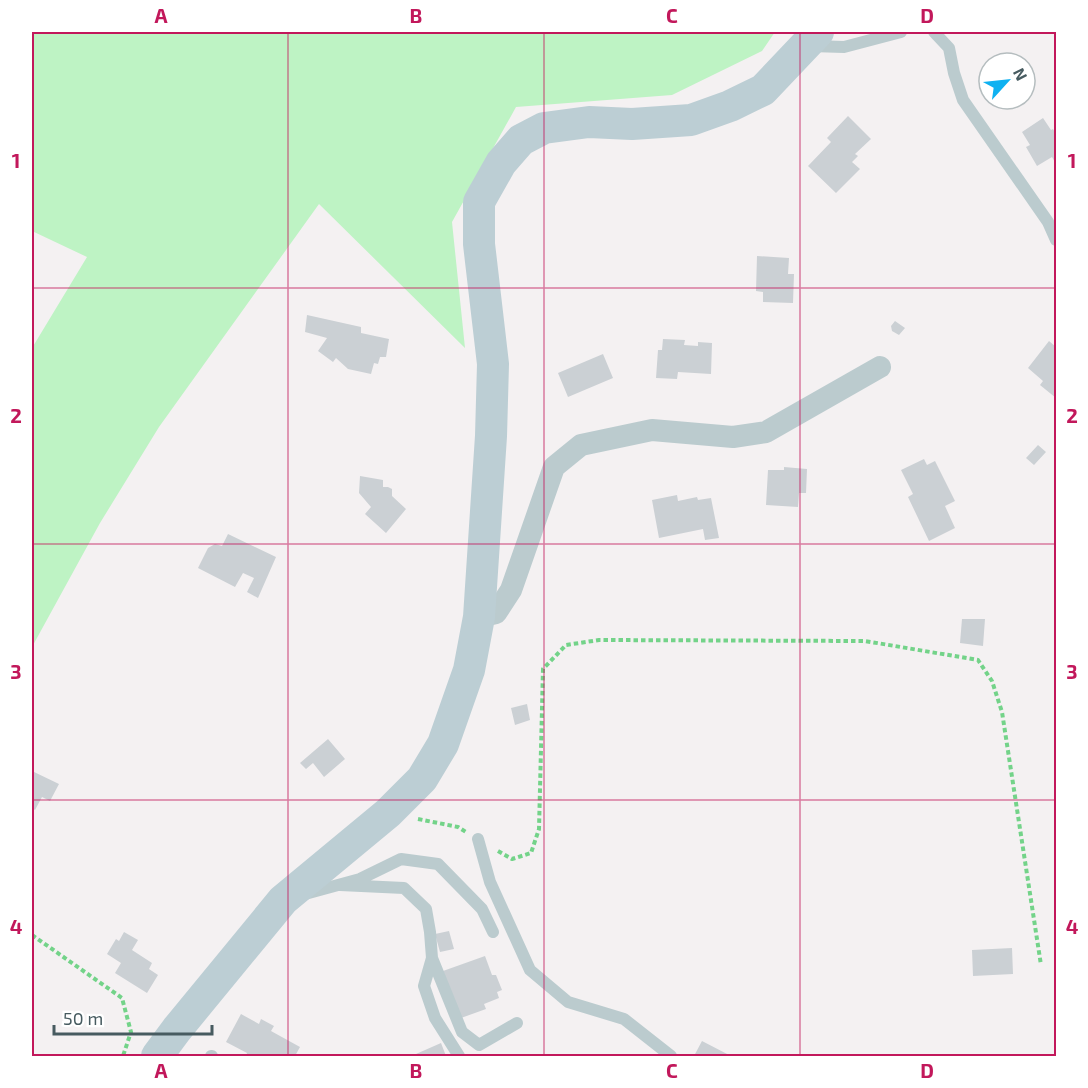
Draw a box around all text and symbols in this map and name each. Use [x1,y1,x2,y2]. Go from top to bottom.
text: A [154,3,168,27]
text: B [410,3,422,27]
text: C [666,3,678,27]
text: D [920,3,934,27]
north arrow [977,51,1037,111]
text: N [1010,64,1032,83]
text: 1 [12,148,20,172]
text: 1 [1068,148,1076,172]
text: 2 [10,403,22,427]
text: 2 [1066,403,1078,427]
text: 3 [10,659,22,683]
text: 3 [1066,659,1078,683]
text: 4 [10,914,23,938]
text: 4 [1066,914,1079,938]
scale bar [54,998,212,1036]
text: 50 m [63,1007,103,1029]
text: A [154,1058,168,1082]
text: B [410,1058,422,1082]
text: C [666,1058,678,1082]
text: D [920,1058,934,1082]

